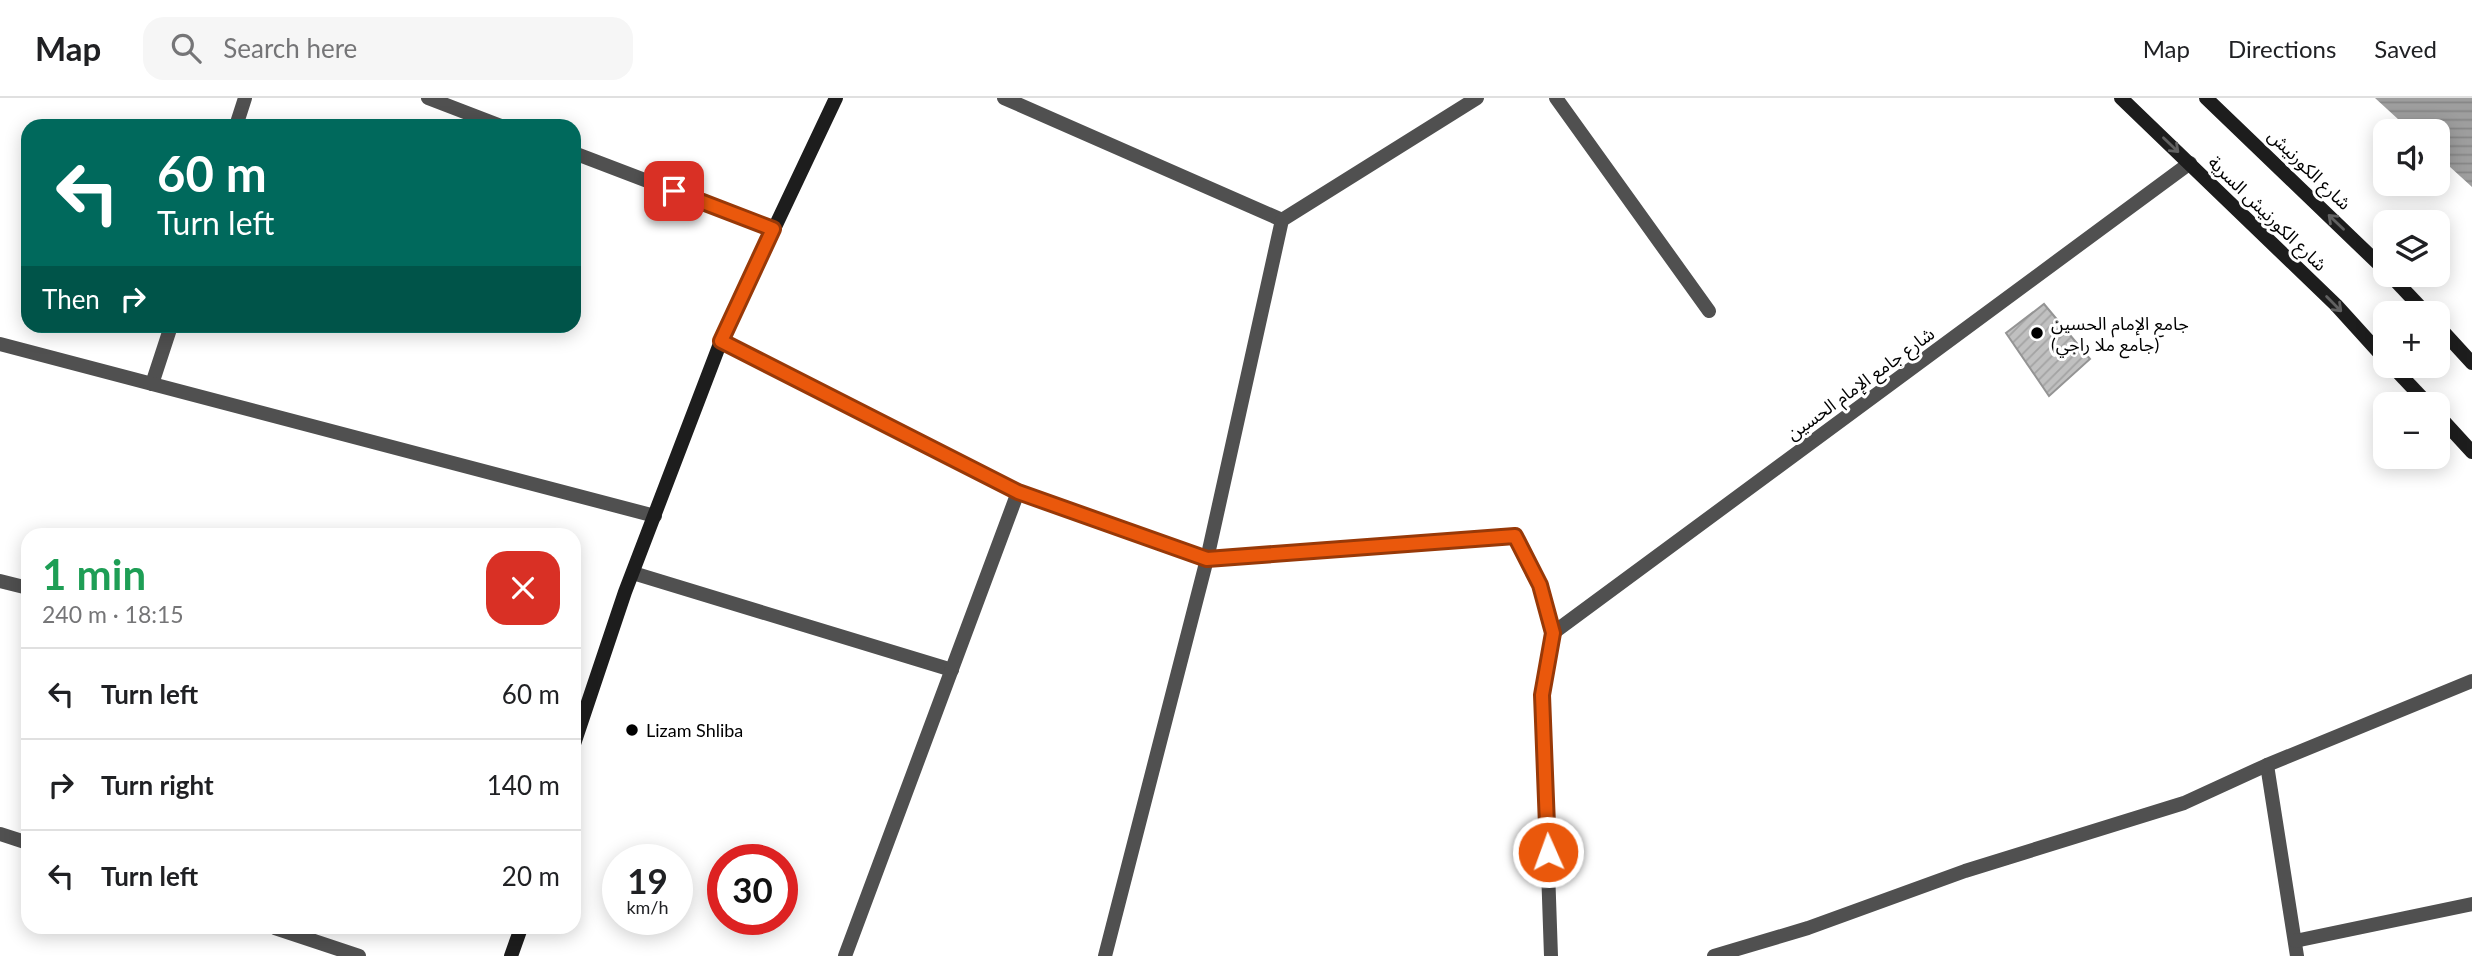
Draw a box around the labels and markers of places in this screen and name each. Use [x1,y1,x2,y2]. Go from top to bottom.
pin [644,161,704,221]
place label: جامع الإمام الحسين (جامع ملا راجي) [2051,312,2189,359]
marker: جامع الإمام الحسين (جامع ملا راجي) [2029,325,2045,341]
place label: Lizam Shliba [646,719,743,741]
marker: Lizam Shliba [624,722,640,738]

